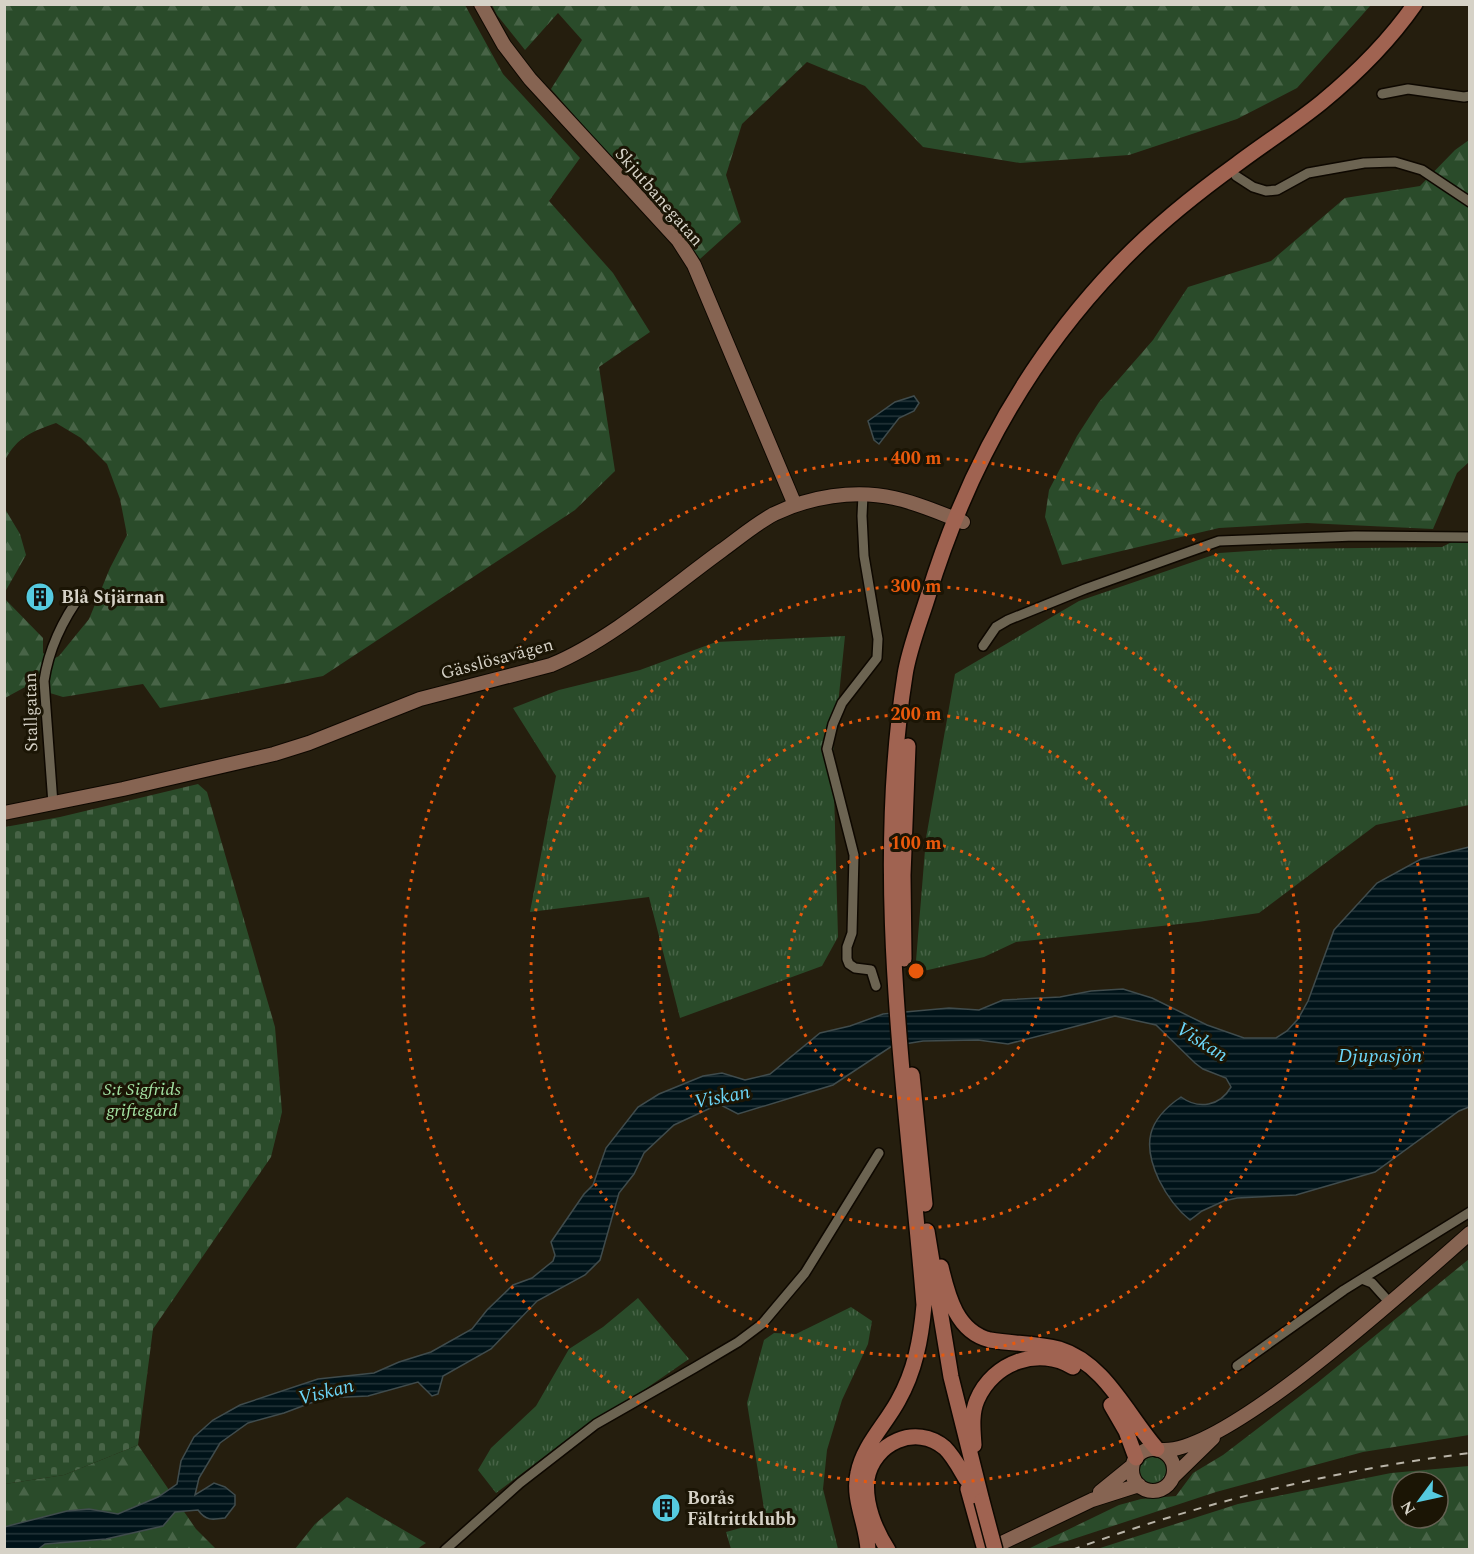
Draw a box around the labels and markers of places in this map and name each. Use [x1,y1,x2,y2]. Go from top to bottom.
building icon: Blå Stjärnan [24,581,56,613]
place label: Blå Stjärnan [61,584,165,611]
centre of rings [906,961,926,981]
place label: Borås Fältrittklubb [687,1485,796,1533]
building icon: Borås Fältrittklubb [650,1492,682,1524]

